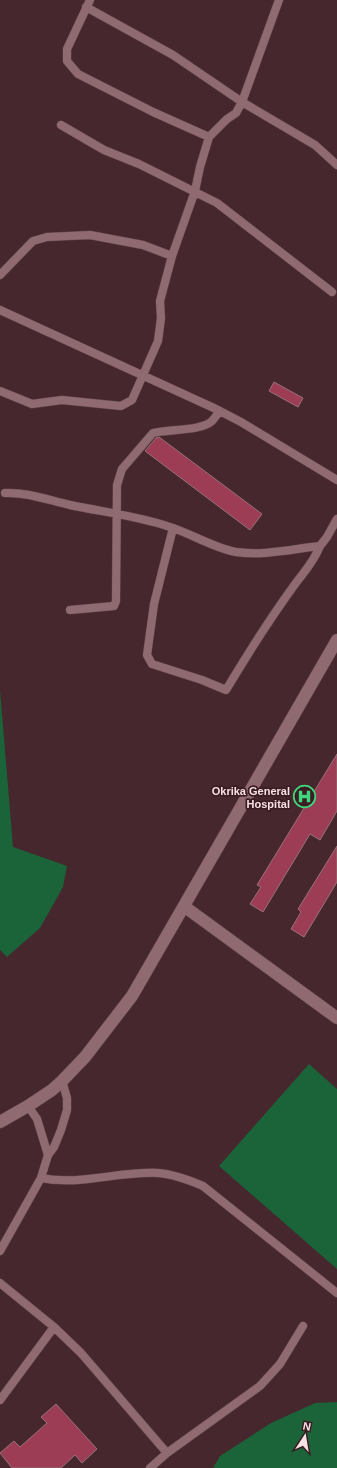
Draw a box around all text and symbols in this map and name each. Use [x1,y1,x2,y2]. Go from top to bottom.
hospital icon: Okrika General Hospital [292,784,318,810]
place label: Okrika General Hospital [212,785,290,810]
north arrow [285,1416,325,1456]
text: N [302,1420,312,1433]

